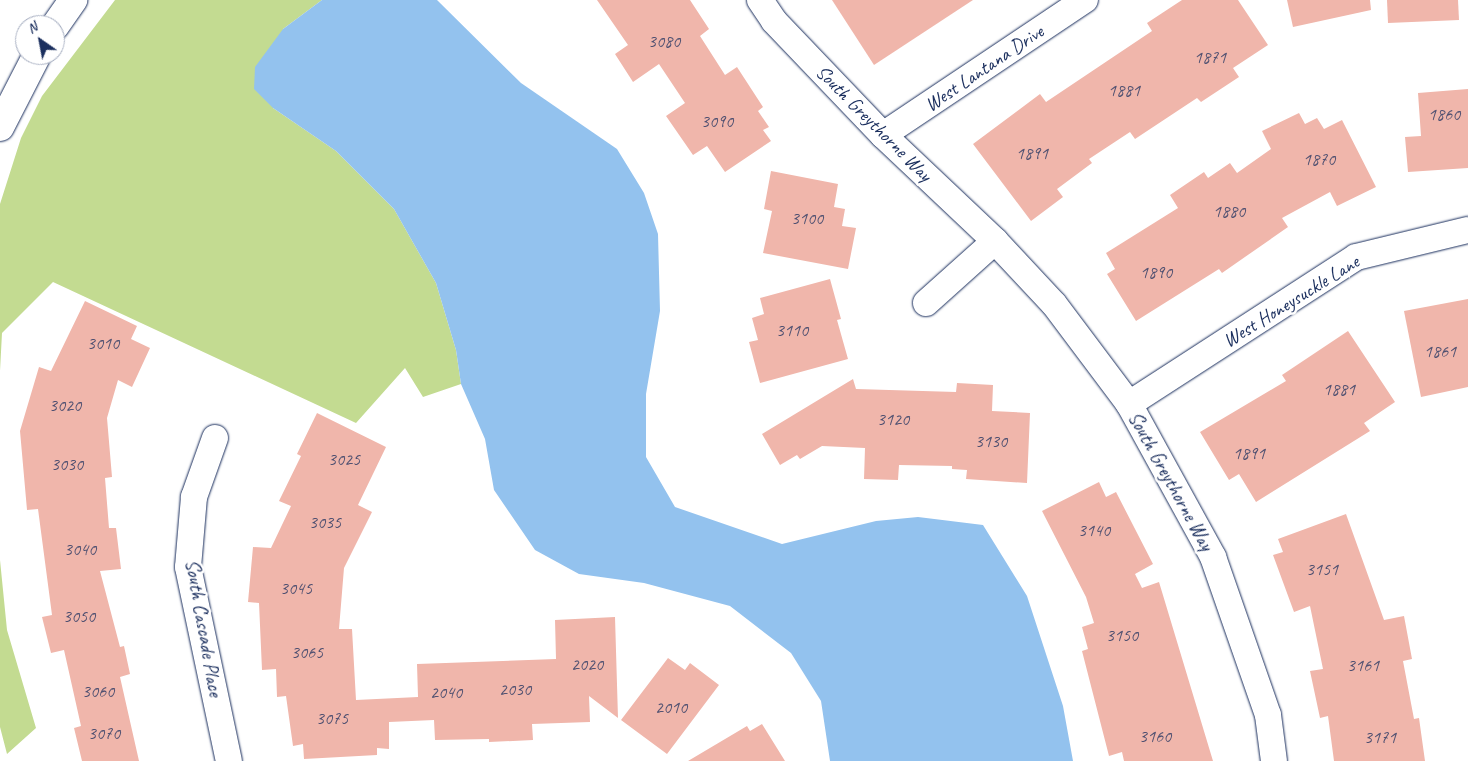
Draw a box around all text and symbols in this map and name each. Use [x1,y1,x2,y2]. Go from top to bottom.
north arrow [15,15,65,65]
text: N [24,18,40,37]
street label: West Lantana Drive [920,19,1048,117]
house number: 3080 [648,30,680,52]
house number: 1871 [1194,46,1226,68]
street label: South Greythorne Way [811,60,937,186]
house number: 1881 [1108,79,1140,101]
house number: 1860 [1428,103,1460,125]
house number: 3090 [701,110,733,132]
house number: 1891 [1016,142,1048,164]
house number: 1870 [1303,148,1335,170]
house number: 1880 [1213,200,1245,222]
house number: 3100 [791,207,823,229]
street label: West Honeysuckle Lane [1218,249,1364,353]
house number: 1890 [1140,261,1172,283]
house number: 3110 [776,319,808,341]
house number: 3010 [87,332,119,354]
house number: 1861 [1424,340,1456,362]
house number: 1881 [1323,378,1355,400]
house number: 3020 [49,394,81,416]
street label: South Greythorne Way [1123,407,1219,555]
house number: 3120 [877,408,909,430]
house number: 3130 [975,430,1007,452]
house number: 1891 [1233,442,1265,464]
house number: 3025 [328,448,360,470]
house number: 3030 [51,453,83,475]
house number: 3035 [309,511,341,533]
house number: 3140 [1078,519,1110,541]
house number: 3040 [64,538,96,560]
street label: South Cascade Place [180,558,228,698]
house number: 3151 [1306,558,1338,580]
house number: 3045 [280,577,312,599]
house number: 3050 [63,605,95,627]
house number: 3150 [1106,624,1138,646]
house number: 3065 [291,641,323,663]
house number: 2020 [571,653,603,675]
house number: 3161 [1347,654,1379,676]
house number: 2030 [499,678,531,700]
house number: 3060 [82,680,114,702]
house number: 2040 [430,681,462,703]
house number: 2010 [655,696,687,718]
house number: 3075 [316,707,348,729]
house number: 3070 [88,722,120,744]
house number: 3160 [1139,725,1171,747]
house number: 3171 [1364,726,1396,748]

